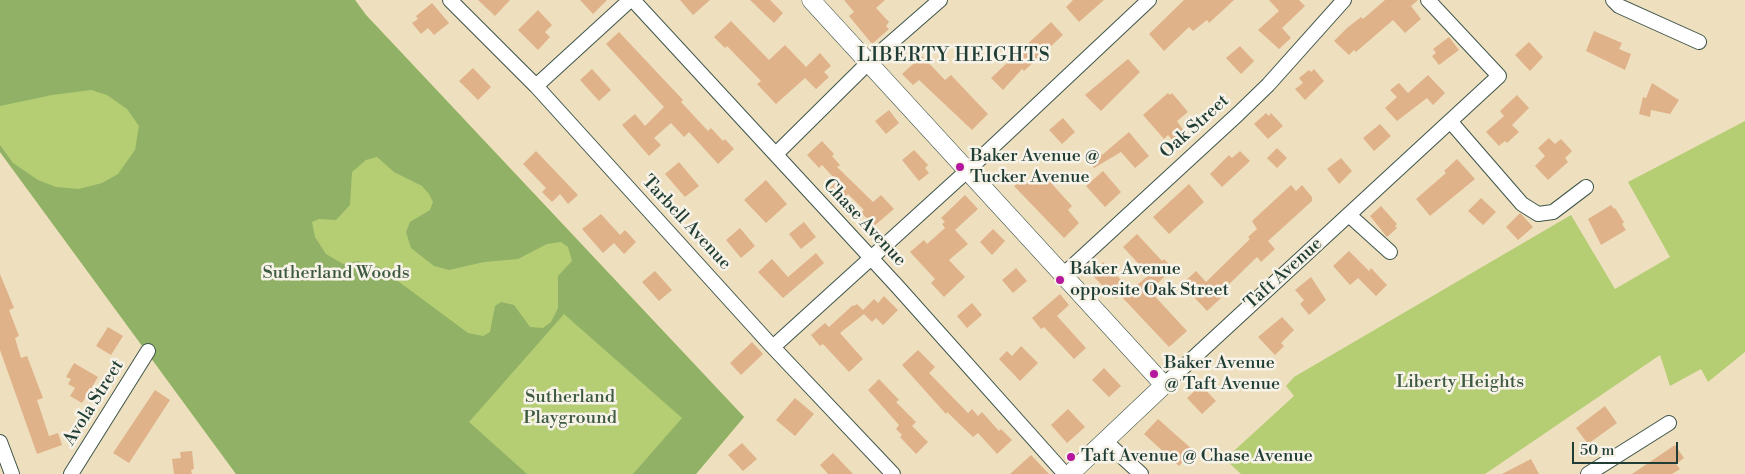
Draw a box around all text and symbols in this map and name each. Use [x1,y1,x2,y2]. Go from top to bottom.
district label: LIBERTY HEIGHTS [855,45,1053,67]
street label: Oak Street [1156,90,1234,164]
place label: Baker Avenue @ Tucker Avenue [970,146,1100,188]
marker: Baker Avenue @ Tucker Avenue [954,161,966,173]
street label: Tarbell Avenue [637,171,735,275]
street label: Chase Avenue [818,175,910,271]
street label: Taft Avenue [1241,233,1327,315]
place label: Baker Avenue opposite Oak Street [1070,259,1229,302]
park label: Sutherland Woods [262,263,410,285]
marker: Baker Avenue opposite Oak Street [1054,274,1066,286]
place label: Baker Avenue @ Taft Avenue [1164,353,1280,396]
street label: Avola Street [59,356,129,450]
marker: Baker Avenue @ Taft Avenue [1148,368,1160,380]
park label: Liberty Heights [1396,372,1524,394]
park label: Sutherland Playground [523,387,617,429]
scale bar [1575,432,1681,464]
text: 50 m [1580,441,1614,460]
place label: Taft Avenue @ Chase Avenue [1081,446,1313,468]
marker: Taft Avenue @ Chase Avenue [1065,451,1077,463]

